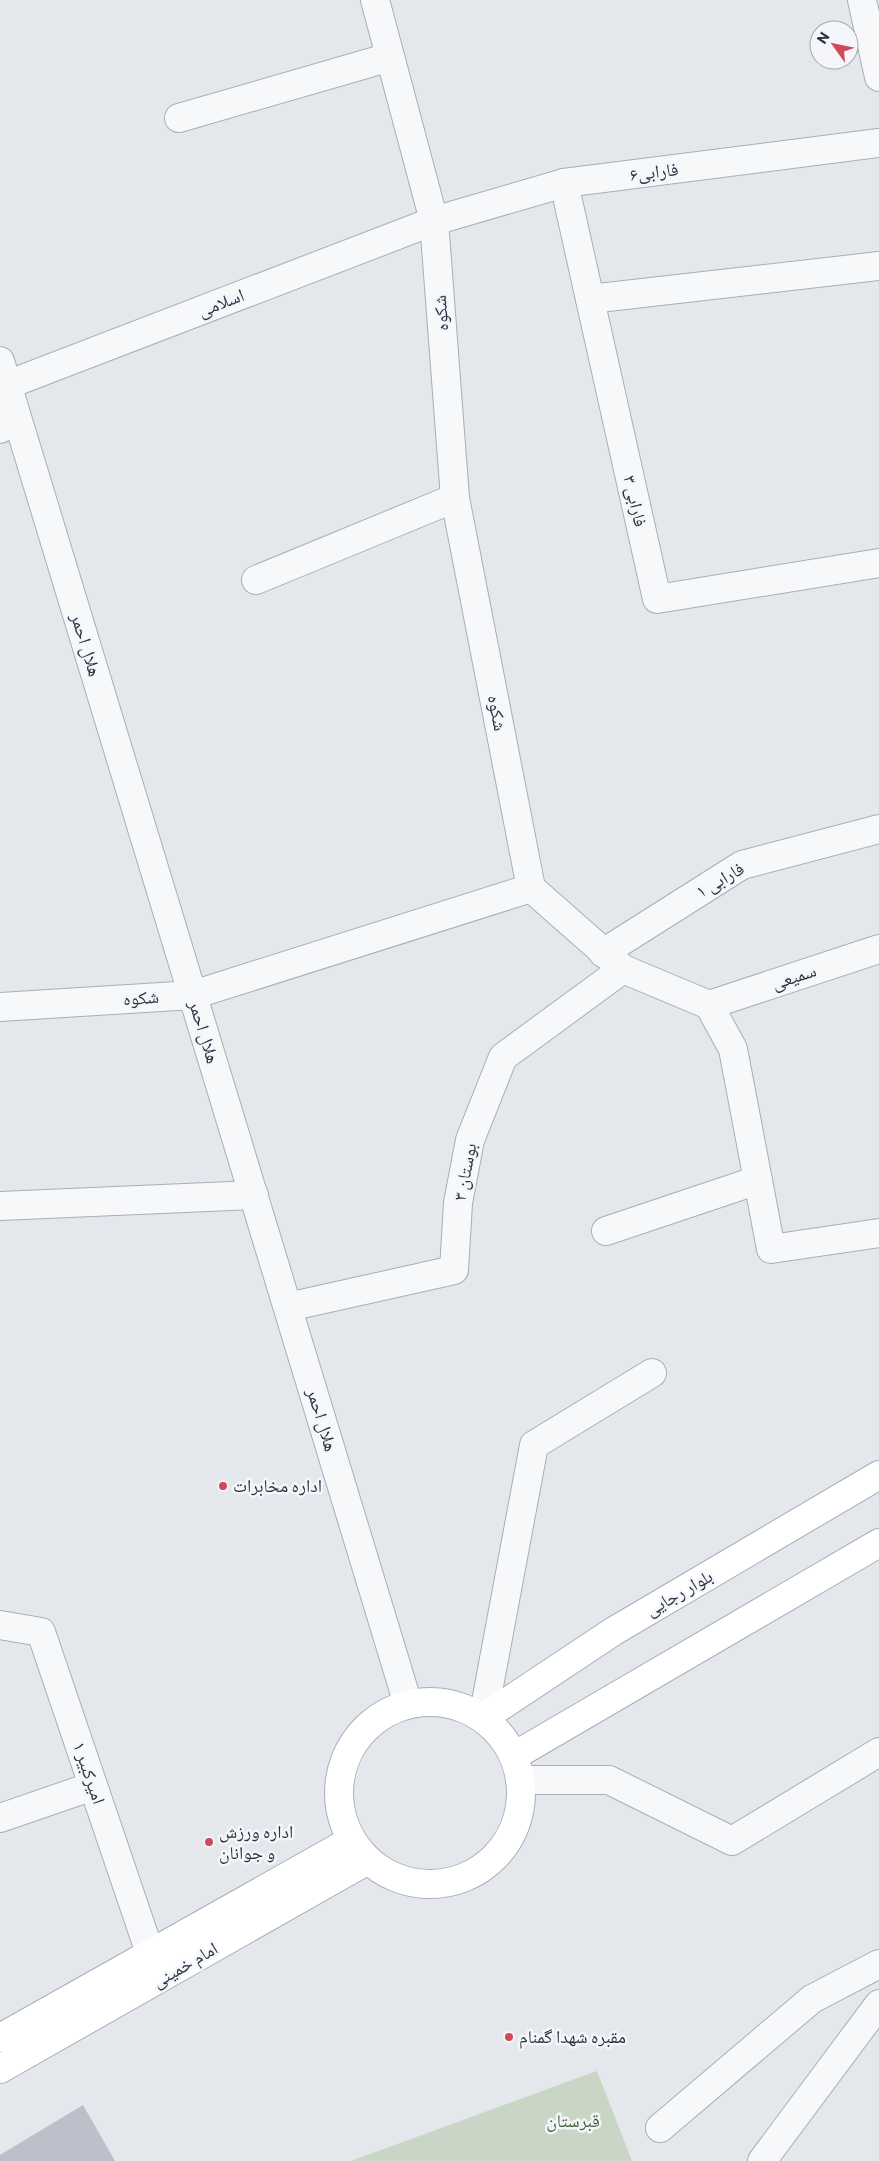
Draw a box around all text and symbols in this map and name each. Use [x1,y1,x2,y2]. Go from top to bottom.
north arrow [809,20,859,70]
text: N [813,29,833,47]
street label: فارابی۶ [628,157,680,186]
street label: اسلامی [194,283,247,322]
street label: شکوه [428,294,452,332]
street label: فارابی ۳ [618,473,653,529]
street label: هلال احمر [66,610,107,679]
street label: شکوه [484,693,512,733]
street label: فارابی ۱ [691,857,748,903]
street label: سمیعی [769,959,819,995]
street label: شکوه [122,985,160,1009]
street label: هلال احمر [184,997,225,1066]
street label: بوستان ٣ [448,1141,481,1203]
street label: هلال احمر [302,1385,343,1454]
place label: اداره مخابرات [233,1474,322,1497]
marker: اداره مخابرات [217,1480,229,1492]
street label: بلوار رجایی [641,1564,717,1621]
street label: امیرکبیر ۱ [69,1739,111,1807]
place label: اداره ورزش و جوانان [219,1820,293,1864]
marker: اداره ورزش و جوانان [203,1836,215,1848]
street label: امام خمینی [148,1937,222,1993]
place label: مقبره شهدا گمنام [519,2025,626,2049]
marker: مقبره شهدا گمنام [503,2031,515,2043]
park label: قبرستان [546,2109,600,2132]

